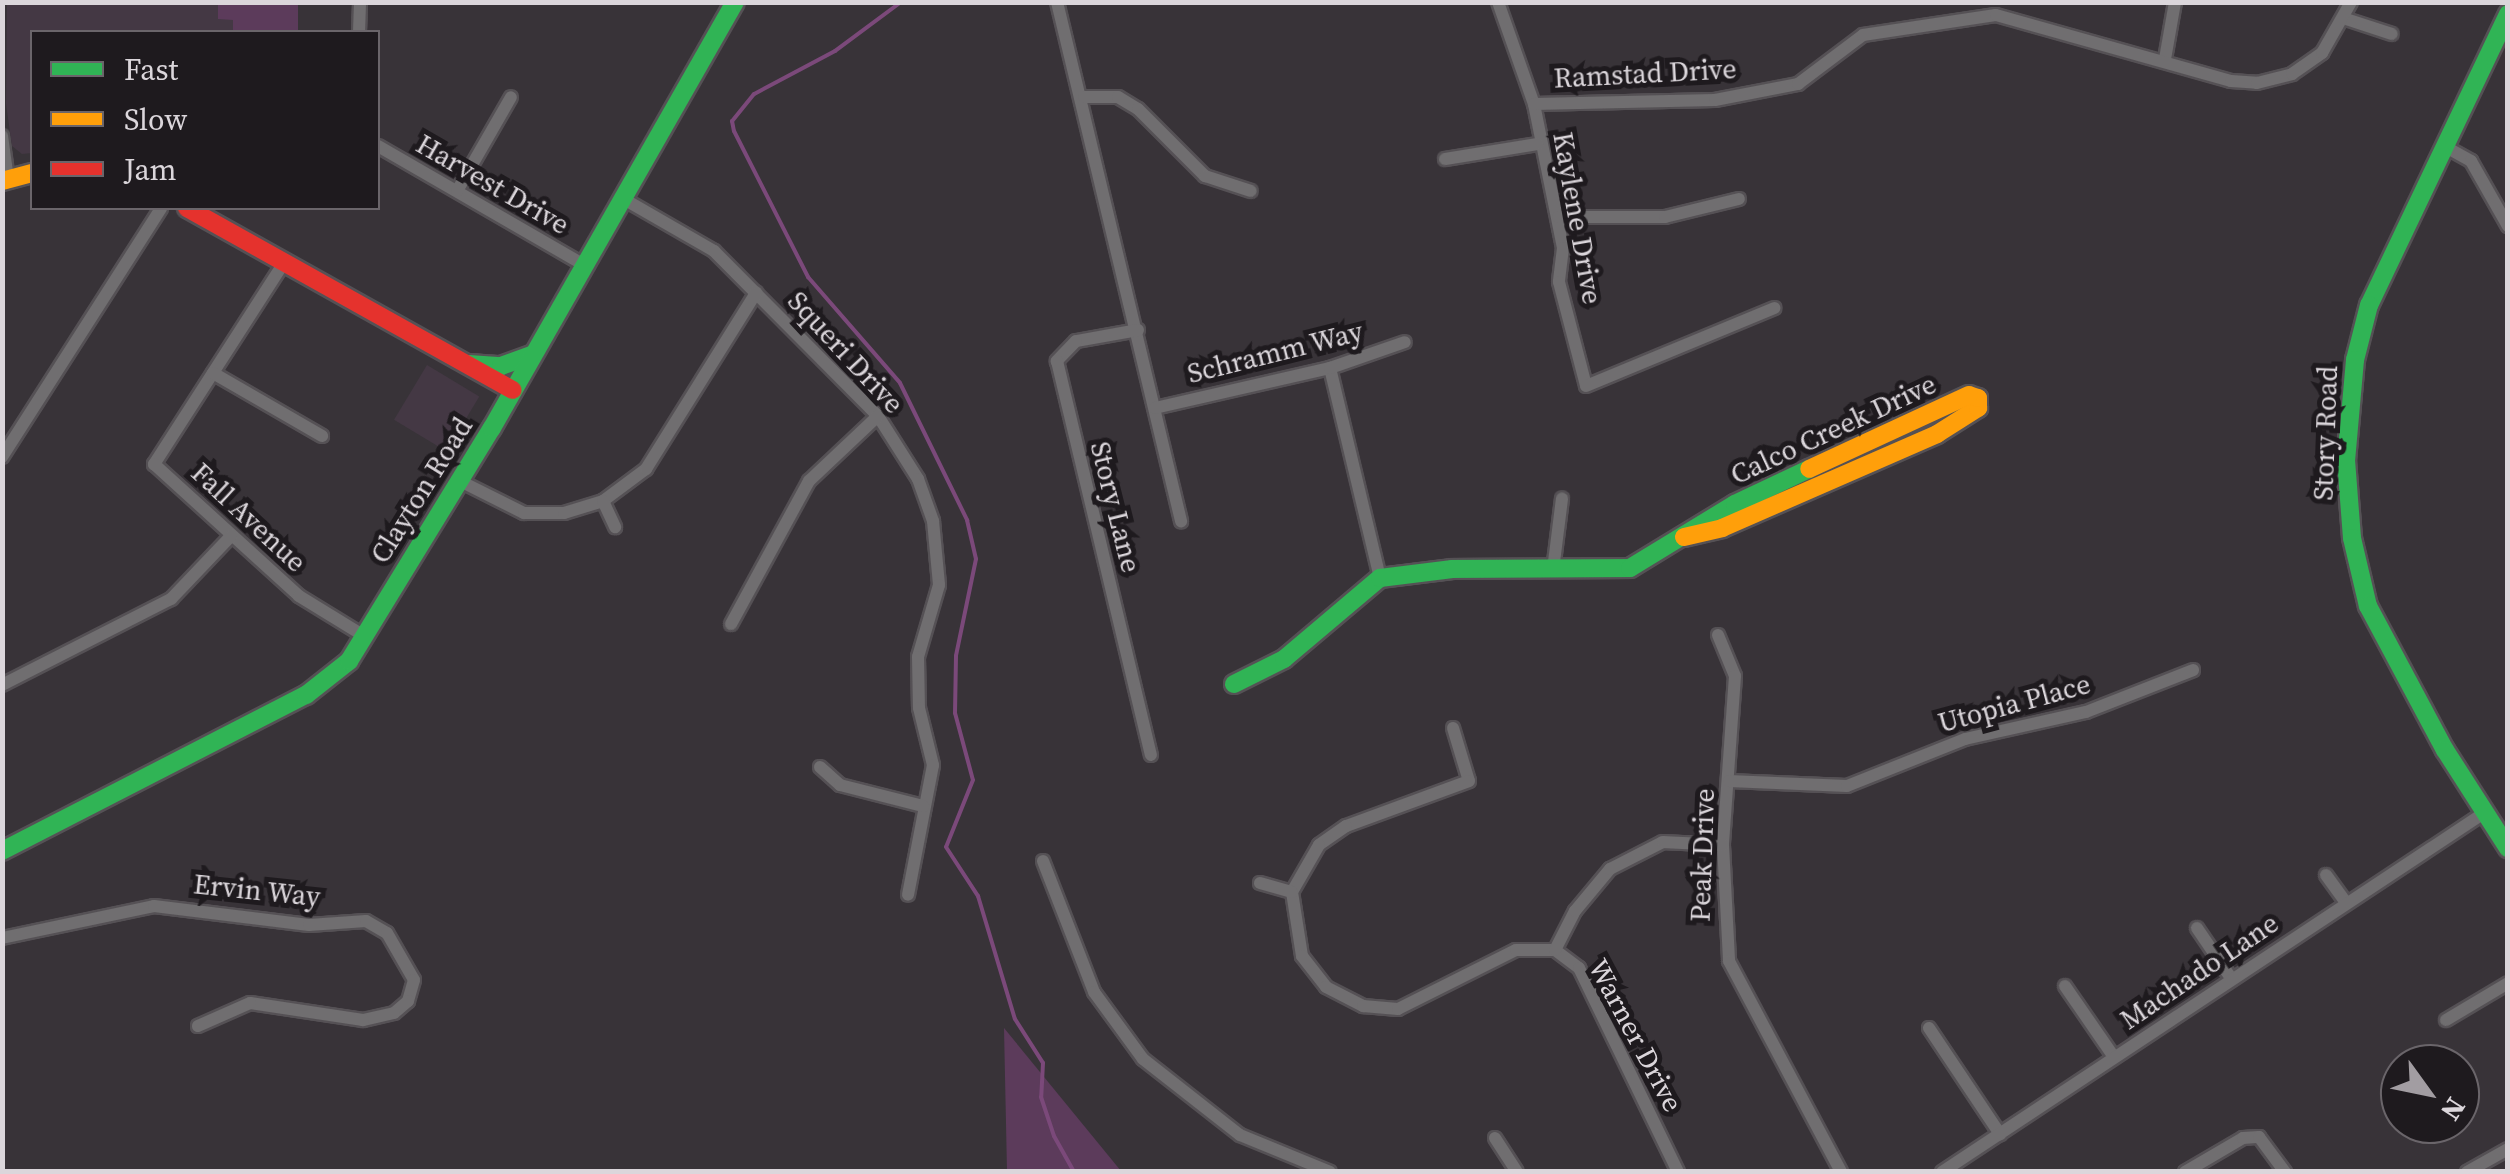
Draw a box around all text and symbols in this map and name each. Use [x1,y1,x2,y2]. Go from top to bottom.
legend [30,30,380,210]
text: Fast [124,49,178,90]
street label: Ramstad Drive [1553,51,1737,95]
text: Slow [124,99,187,140]
street label: Harvest Drive [411,127,575,241]
street label: Kaylene Drive [1546,129,1610,307]
text: Jam [124,149,177,190]
street label: Squeri Drive [781,284,911,420]
street label: Schramm Way [1183,314,1367,390]
street label: Story Road [2306,365,2344,501]
street label: Calco Creek Drive [1725,367,1941,491]
street label: Clayton Road [363,411,479,569]
street label: Story Lane [1084,438,1148,576]
street label: Fall Avenue [185,455,313,579]
street label: Utopia Place [1934,667,2094,739]
street label: Peak Drive [1683,788,1721,922]
street label: Ervin Way [191,867,323,913]
street label: Machado Lane [2114,906,2284,1036]
street label: Warner Drive [1582,953,1690,1117]
north arrow [2380,1044,2480,1144]
text: N [2432,1090,2475,1128]

